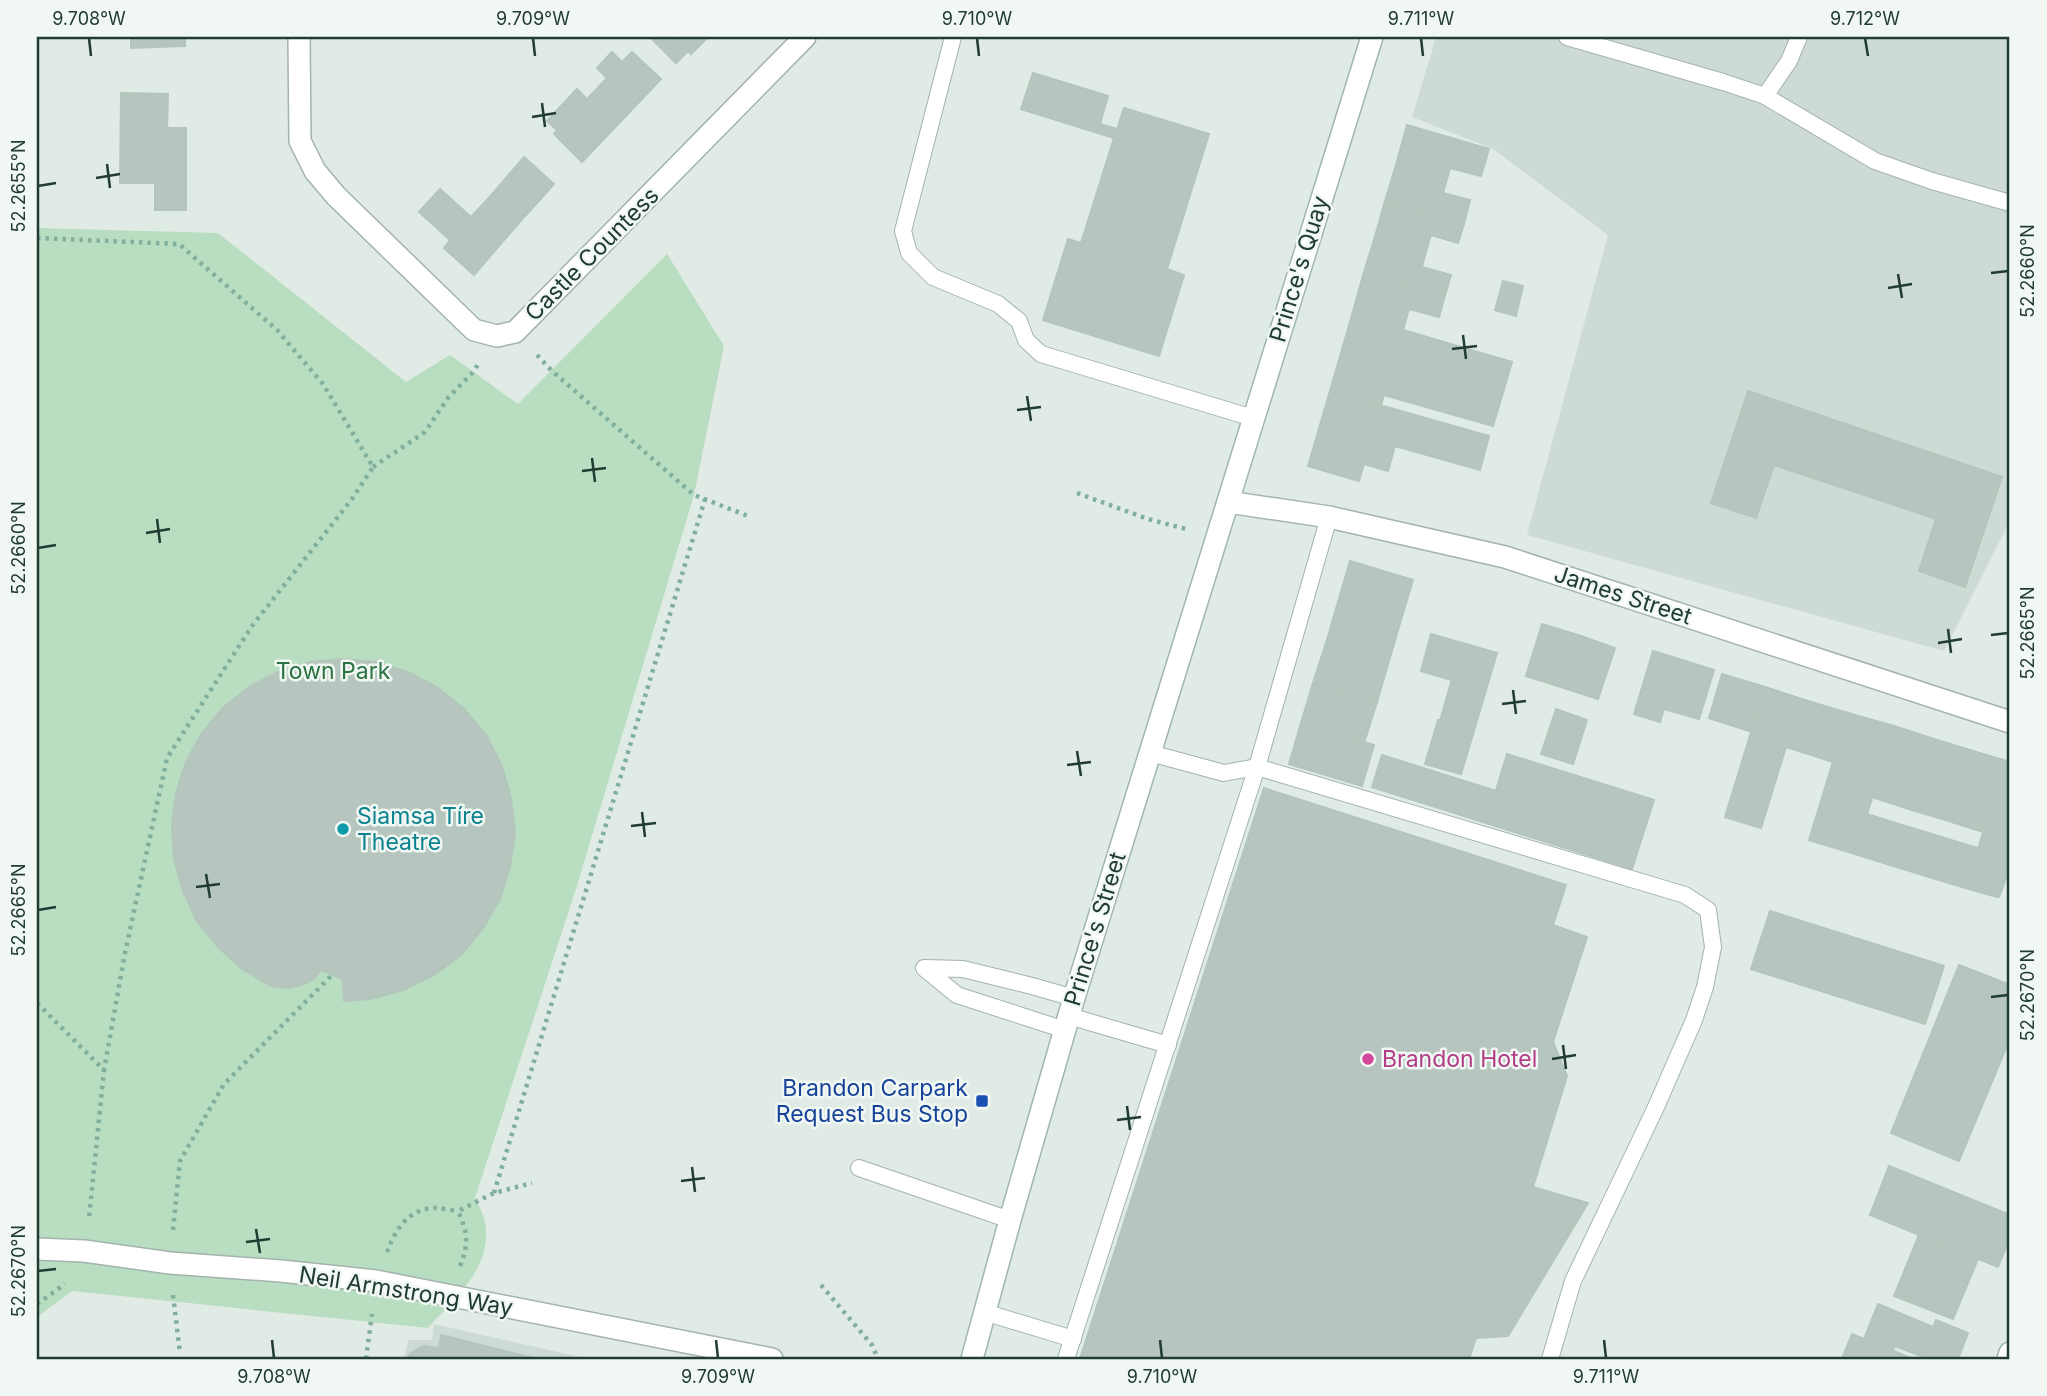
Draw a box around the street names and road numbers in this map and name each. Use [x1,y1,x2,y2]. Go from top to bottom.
street label: Castle Countess [519,181,665,327]
street label: Prince's Quay [1263,193,1335,345]
street label: James Street [1551,560,1696,631]
street label: Prince's Street [1058,848,1132,1009]
street label: Neil Armstrong Way [297,1260,515,1322]

